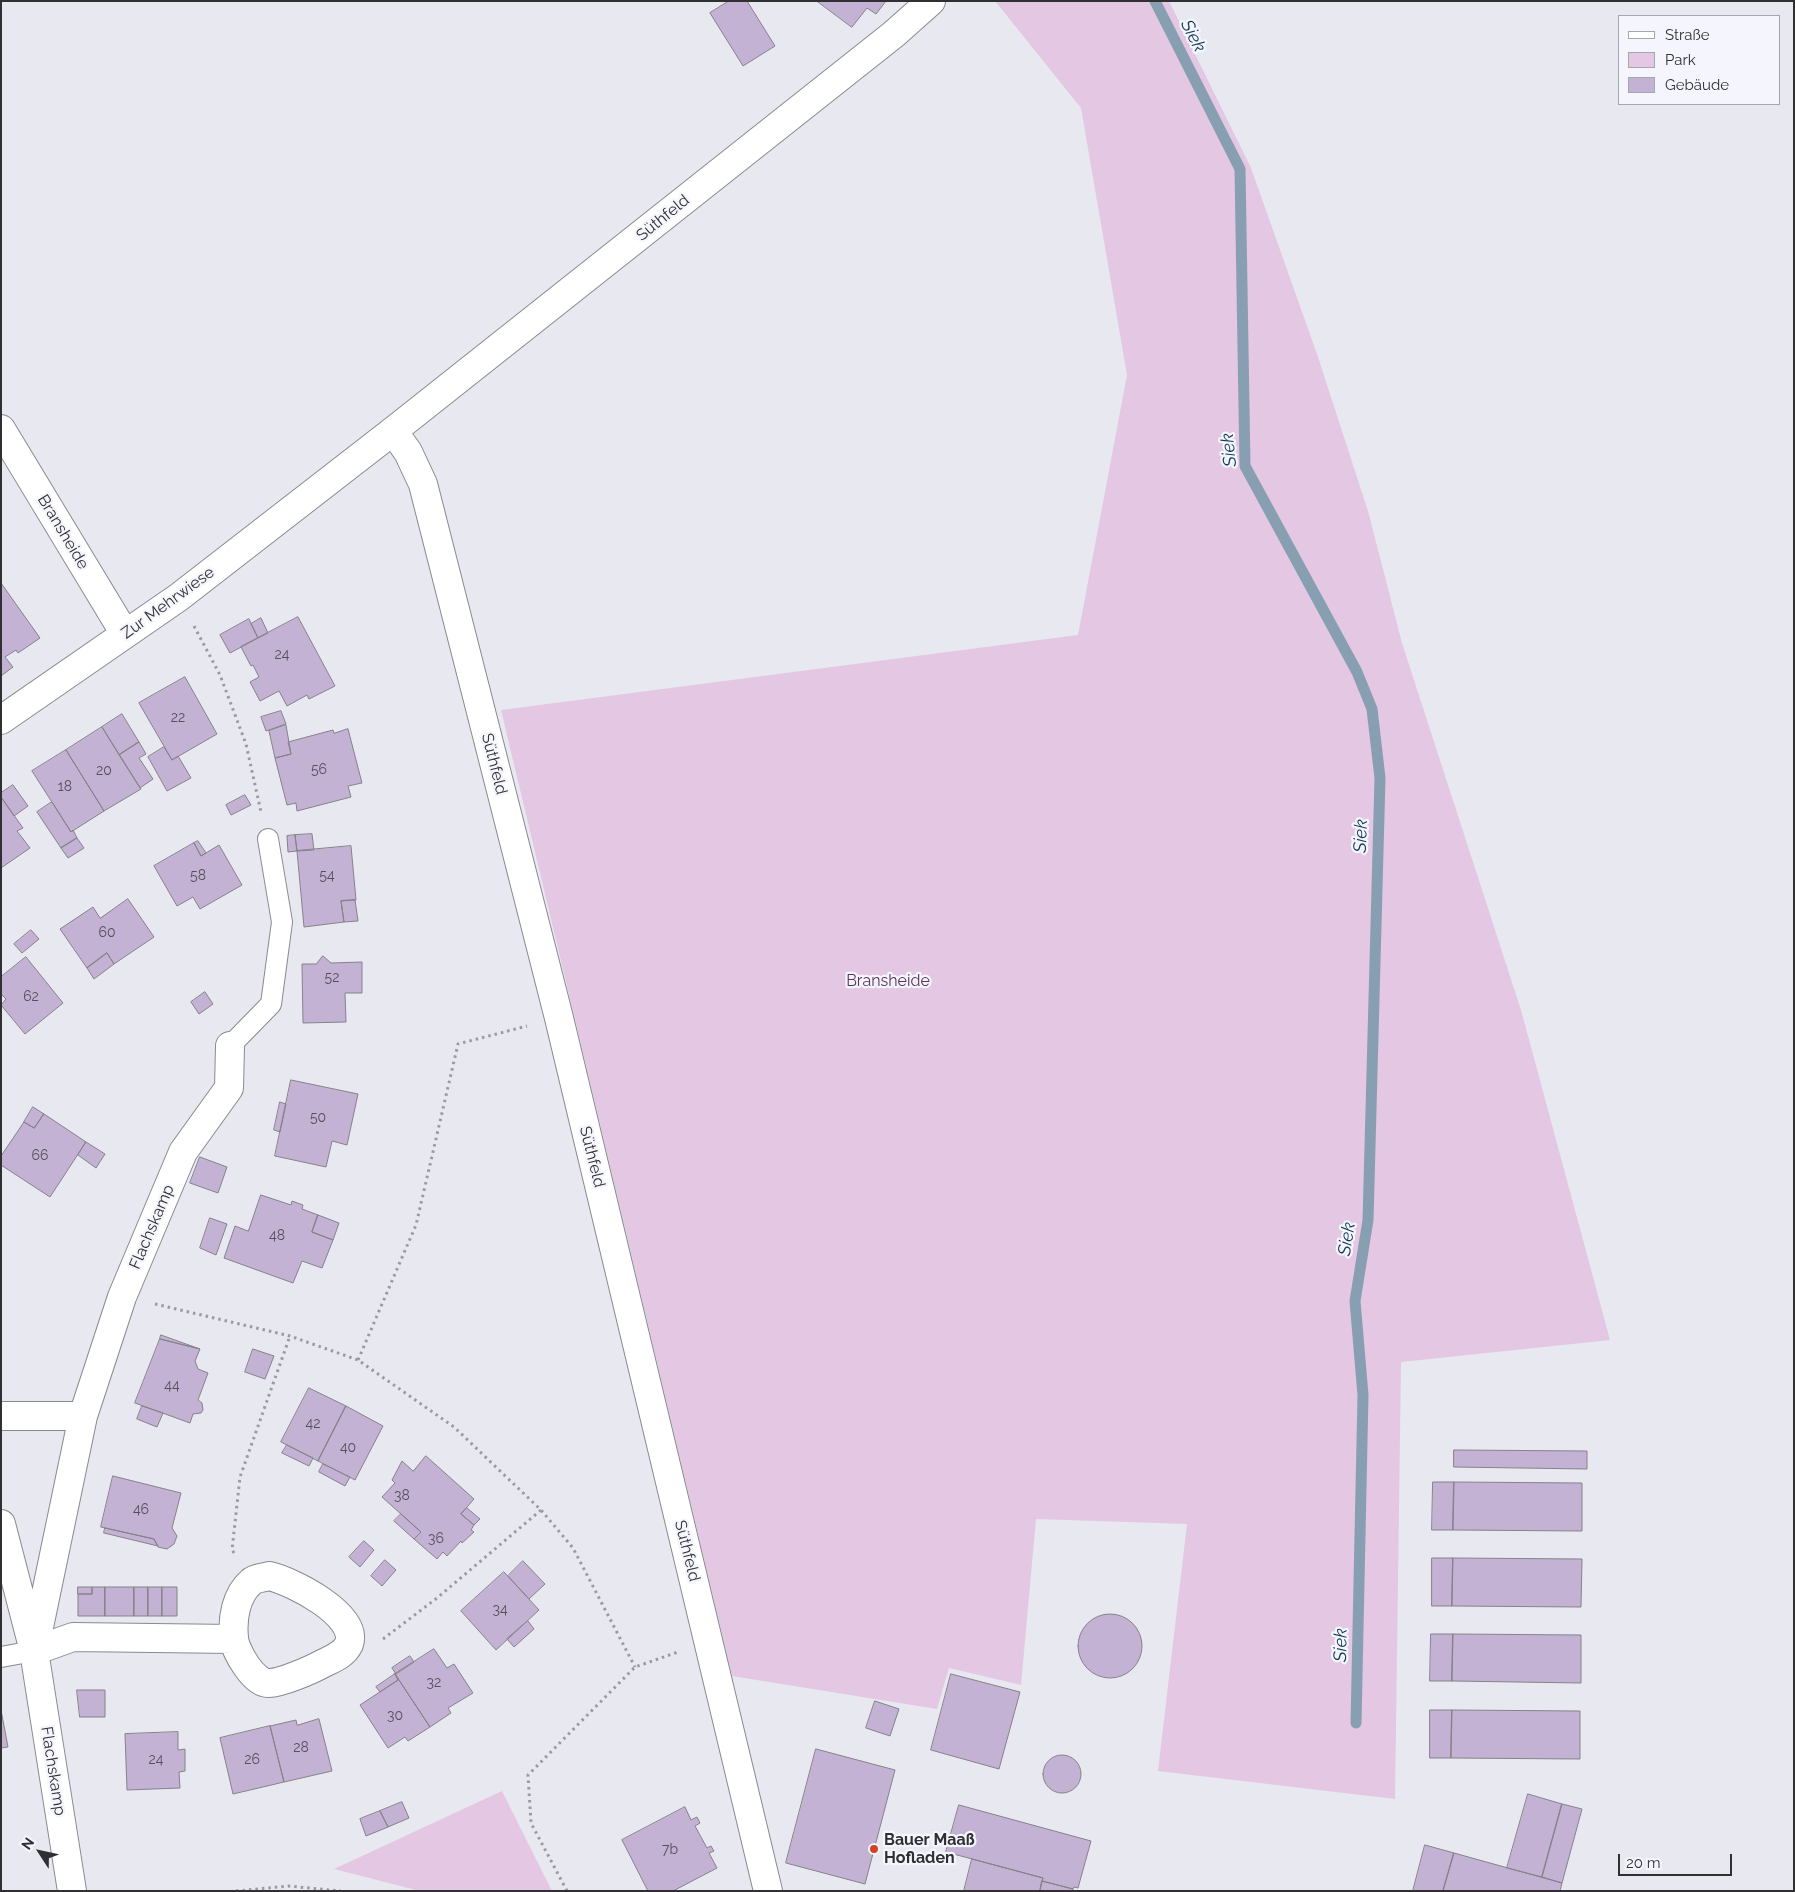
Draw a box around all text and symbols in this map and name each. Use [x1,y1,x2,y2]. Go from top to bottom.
legend [1618,15,1780,105]
water label: Siek [1176,16,1210,56]
text: Straße [1665,26,1709,44]
text: Park [1665,51,1696,69]
text: Gebäude [1665,76,1729,94]
street label: Süthfeld [633,191,693,245]
water label: Siek [1217,432,1241,468]
street label: Bransheide [33,491,93,573]
street label: Zur Mehrwiese [118,563,218,643]
house number: 24 [275,647,289,663]
house number: 22 [171,710,185,726]
street label: Süthfeld [477,731,511,797]
house number: 56 [311,762,327,778]
house number: 20 [96,763,112,779]
house number: 18 [58,779,72,795]
water label: Siek [1350,819,1372,853]
house number: 58 [190,868,206,884]
house number: 54 [319,868,335,884]
house number: 60 [98,925,116,941]
house number: 52 [325,970,339,986]
park label: Bransheide [846,971,930,991]
house number: 62 [23,989,39,1005]
house number: 50 [310,1110,326,1126]
street label: Süthfeld [575,1124,609,1190]
house number: 66 [32,1148,48,1164]
street label: Flachskamp [126,1182,178,1272]
water label: Siek [1334,1221,1360,1257]
house number: 48 [269,1228,285,1244]
house number: 44 [164,1378,180,1394]
house number: 42 [306,1416,320,1432]
house number: 40 [340,1440,356,1456]
house number: 38 [394,1488,410,1504]
house number: 46 [133,1502,149,1518]
street label: Süthfeld [670,1518,704,1584]
house number: 36 [428,1531,444,1547]
house number: 34 [492,1602,508,1618]
water label: Siek [1330,1628,1352,1662]
house number: 32 [427,1675,441,1691]
house number: 30 [387,1708,403,1724]
street label: Flachskamp [36,1725,70,1817]
house number: 28 [293,1740,309,1756]
house number: 24 [149,1752,163,1768]
house number: 26 [244,1752,260,1768]
north arrow [15,1827,65,1877]
place label: Bauer Maaß Hofladen [884,1830,975,1868]
text: N [18,1834,37,1852]
house number: 7b [662,1842,678,1858]
marker: Bauer Maaß Hofladen [868,1843,880,1855]
scale bar [1620,1844,1734,1876]
text: 20 m [1626,1854,1661,1872]

